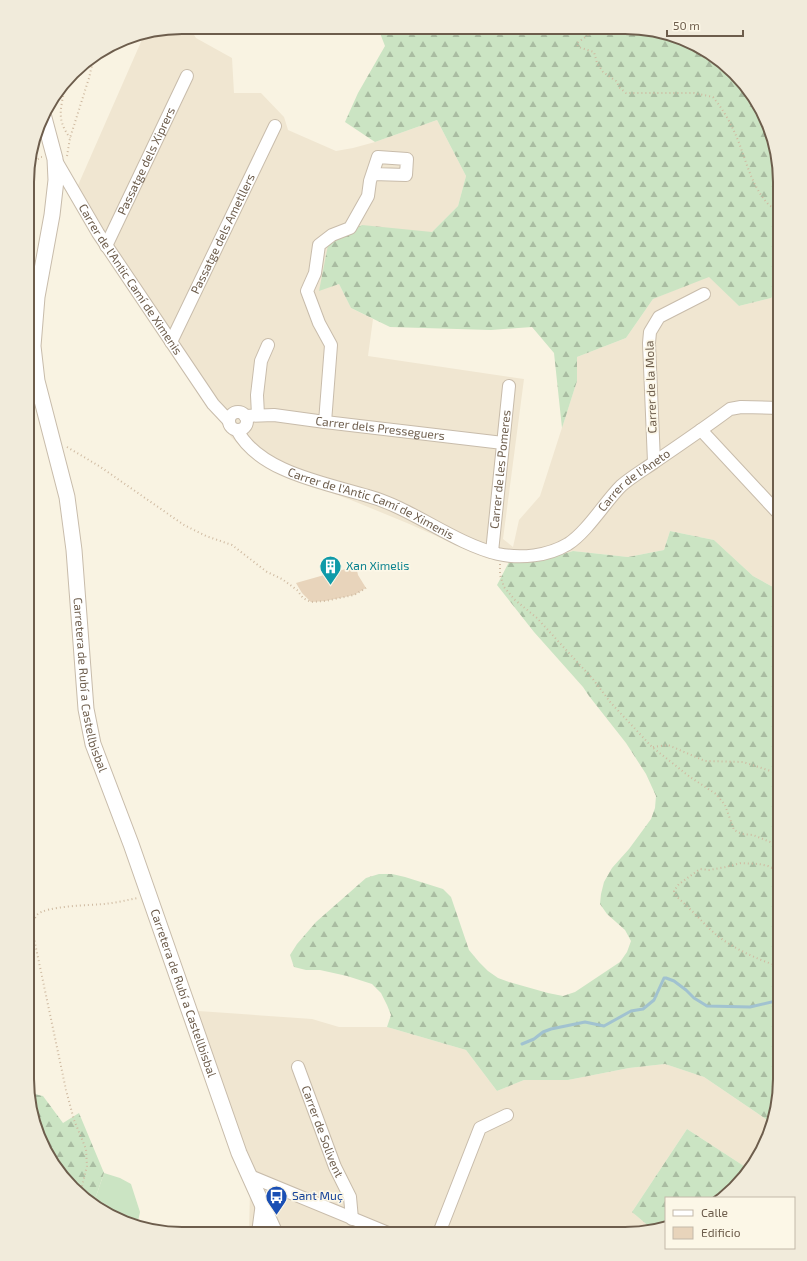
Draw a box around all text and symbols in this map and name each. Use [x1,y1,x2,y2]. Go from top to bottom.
scale bar [667,12,743,38]
text: 50 m [673,18,700,32]
street label: Passatge dels Xiprers [114,105,177,217]
street label: Passatge dels Ametllers [187,171,257,296]
street label: Carrer de l'Antic Camí de Ximenis [77,201,186,357]
street label: Carrer de la Mola [641,340,659,434]
street label: Carrer de les Pomeres [486,409,513,529]
street label: Carrer dels Presseguers [315,413,446,442]
street label: Carrer de l'Aneto [594,445,673,514]
street label: Carrer de l'Antic Camí de Ximenis [286,464,457,542]
building icon: Xan Ximelis [318,553,344,586]
place label: Xan Ximelis [346,558,409,572]
street label: Carretera de Rubí a Castellbisbal [72,597,111,774]
street label: Carretera de Rubí a Castellbisbal [148,907,220,1079]
street label: Carrer de Solivent [299,1083,347,1180]
bus stop icon: Sant Muç [264,1183,290,1216]
place label: Sant Muç [292,1188,343,1203]
legend [665,1197,795,1249]
text: Calle [701,1205,728,1219]
text: Edificio [701,1225,741,1239]

